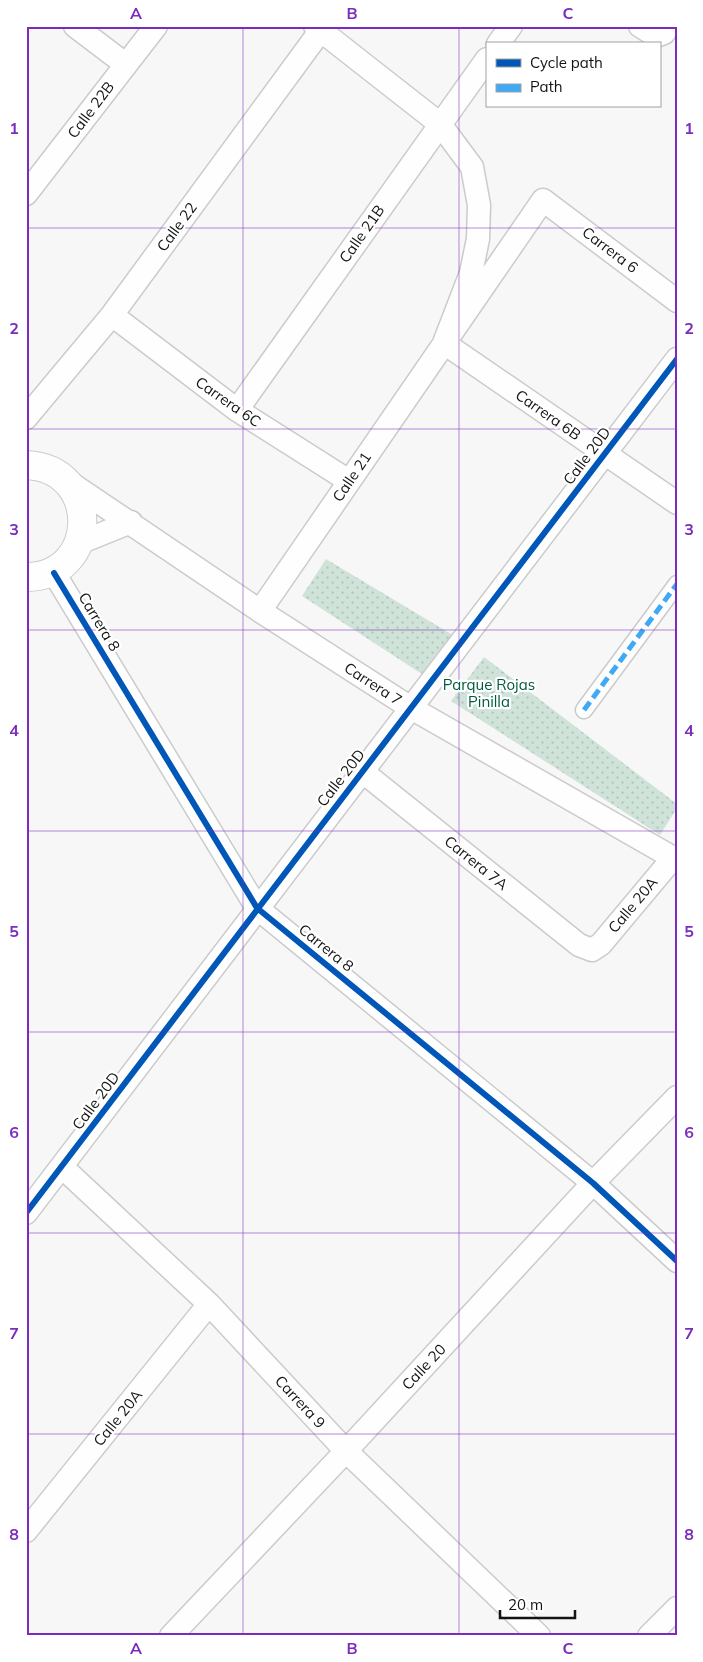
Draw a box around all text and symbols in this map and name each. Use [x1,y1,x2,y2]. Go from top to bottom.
text: A [130,3,142,23]
text: B [346,3,358,23]
text: C [563,3,574,23]
legend [486,42,660,108]
text: Cycle path [530,53,603,72]
street label: Calle 22B [63,77,118,142]
text: Path [530,77,562,96]
text: 1 [9,118,19,138]
text: 1 [684,118,694,138]
street label: Calle 22 [152,198,201,255]
street label: Calle 21B [335,201,388,266]
street label: Carrera 6 [579,222,642,277]
text: 2 [9,318,19,338]
text: 2 [684,318,694,338]
street label: Carrera 6C [192,372,265,431]
street label: Carrera 6B [512,385,585,444]
street label: Calle 20D [559,423,614,488]
street label: Calle 21 [328,448,375,505]
text: 3 [9,519,19,539]
text: 3 [684,519,694,539]
street label: Carrera 8 [74,589,124,655]
street label: Carrera 7 [341,658,406,709]
park label: Parque Rojas Pinilla [443,675,535,711]
text: 4 [9,720,19,740]
text: 4 [684,720,694,740]
street label: Calle 20D [312,745,369,810]
street label: Carrera 7A [441,831,512,894]
street label: Calle 20A [604,873,662,937]
street label: Carrera 8 [295,920,358,976]
text: 5 [9,921,19,941]
text: 5 [684,921,694,941]
street label: Calle 20D [68,1068,123,1133]
text: 6 [9,1122,19,1142]
text: 6 [684,1122,694,1142]
text: 7 [9,1323,19,1343]
text: 7 [684,1323,694,1343]
street label: Calle 20 [398,1340,450,1394]
street label: Carrera 9 [271,1371,330,1432]
street label: Calle 20A [89,1386,146,1450]
text: 8 [9,1524,19,1544]
text: 8 [684,1524,694,1544]
scale bar [500,1587,576,1619]
text: 20 m [508,1595,543,1614]
text: A [130,1638,142,1658]
text: B [346,1638,358,1658]
text: C [563,1638,574,1658]

